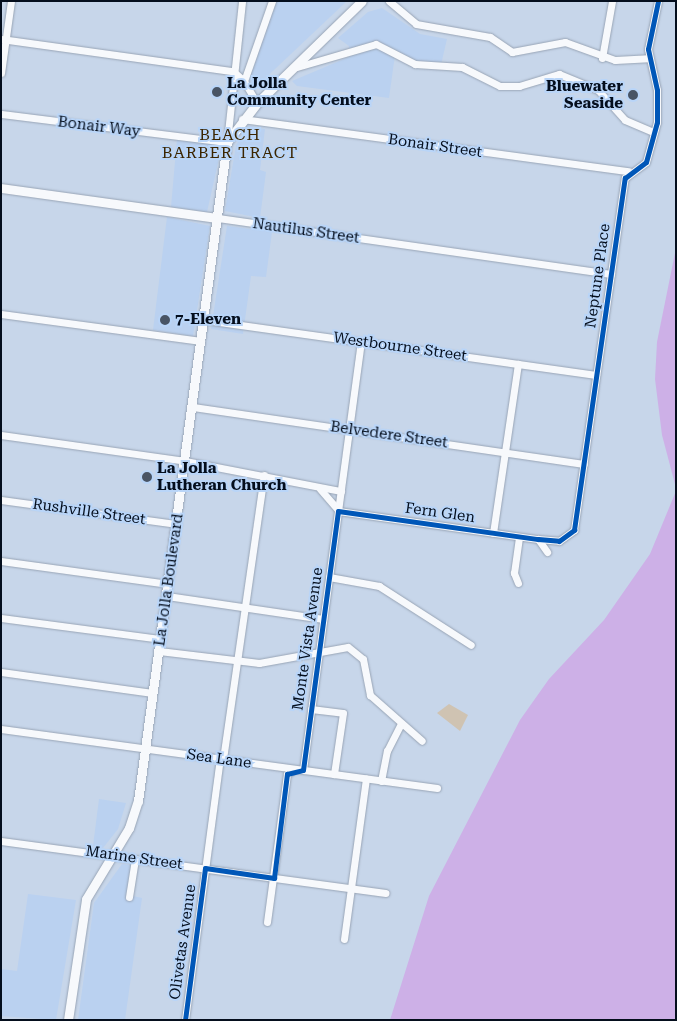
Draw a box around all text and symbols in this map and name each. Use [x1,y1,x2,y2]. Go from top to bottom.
place label: La Jolla Community Center [227,74,371,109]
place label: Bluewater Seaside [546,77,623,112]
marker: La Jolla Community Center [211,86,223,98]
marker: Bluewater Seaside [627,89,639,101]
street label: Bonair Way [57,113,141,141]
district label: BEACH BARBER TRACT [160,125,300,163]
street label: Bonair Street [387,130,483,162]
street label: Nautilus Street [252,215,360,247]
street label: Neptune Place [582,223,614,329]
place label: 7-Eleven [175,311,241,329]
marker: 7-Eleven [159,314,171,326]
street label: Westbourne Street [332,329,468,365]
street label: Belvedere Street [329,418,449,452]
place label: La Jolla Lutheran Church [157,459,286,494]
marker: La Jolla Lutheran Church [141,471,153,483]
street label: Rushville Street [31,495,147,529]
street label: Fern Glen [404,499,476,527]
street label: La Jolla Boulevard [151,513,187,647]
street label: Monte Vista Avenue [289,566,327,712]
street label: Sea Lane [185,746,253,772]
street label: Marine Street [84,842,184,874]
street label: Olivetas Avenue [166,883,200,1001]

